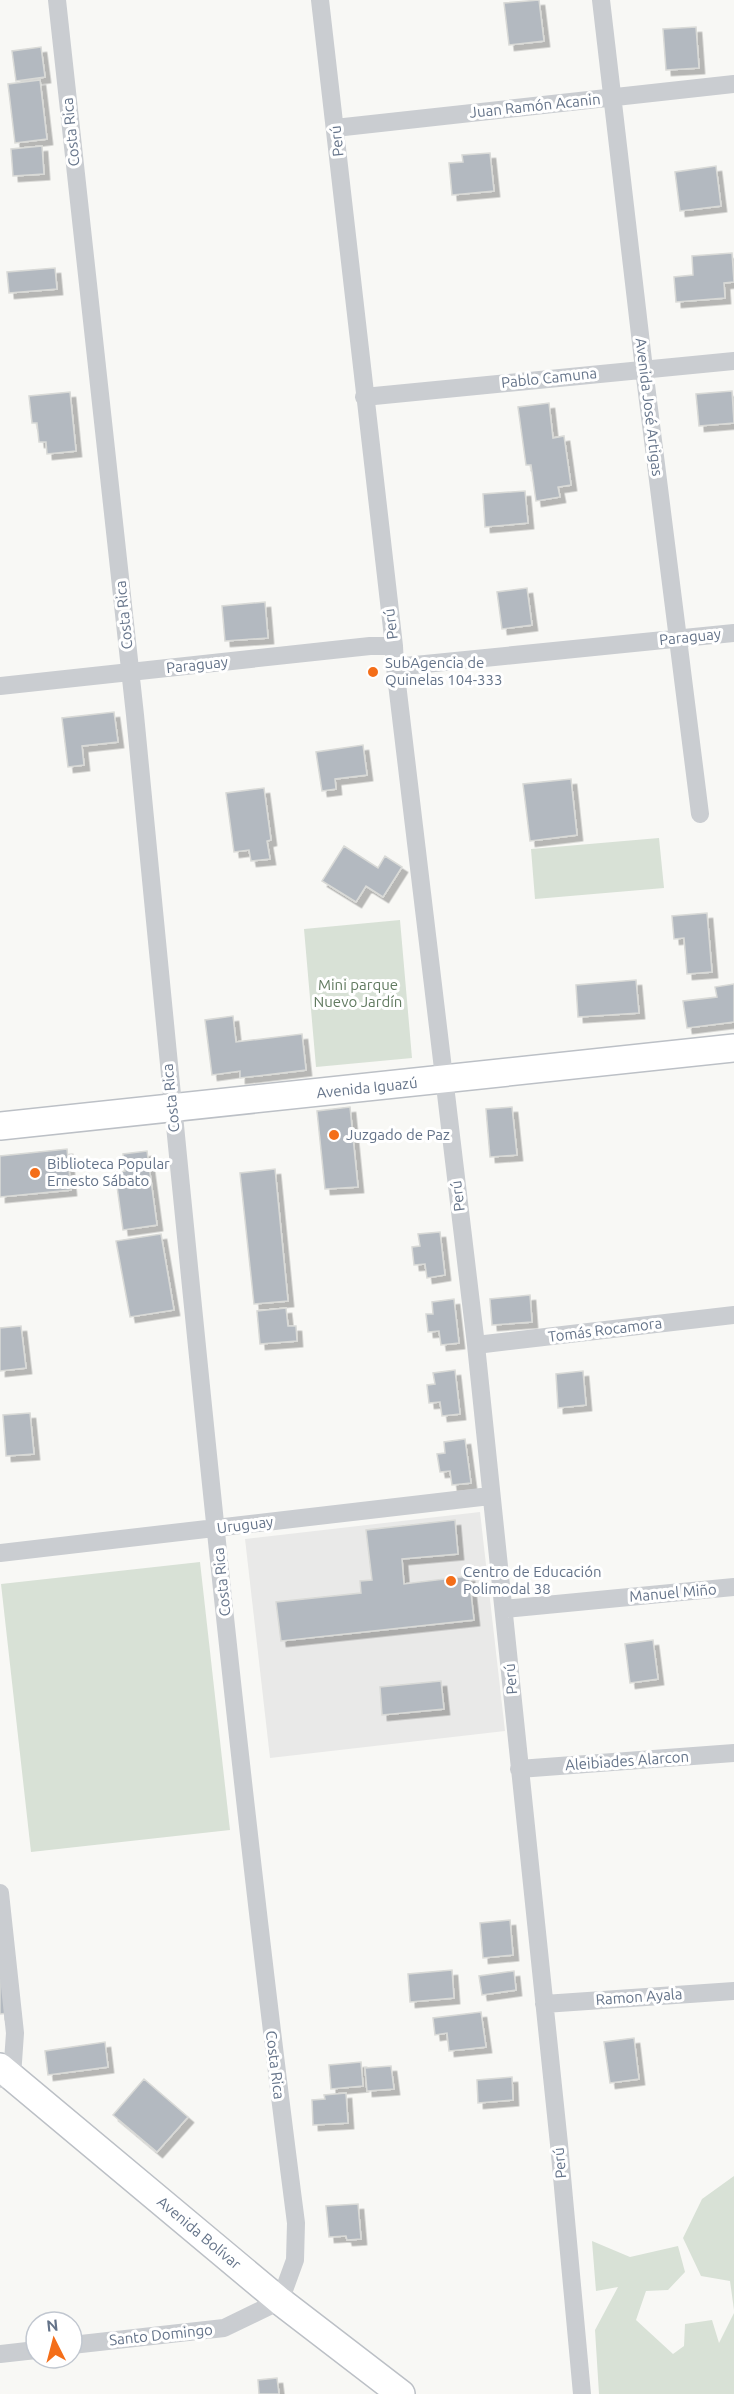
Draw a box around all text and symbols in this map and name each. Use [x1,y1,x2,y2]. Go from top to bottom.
street label: Juan Ramón Acanin [469,90,601,121]
street label: Costa Rica [58,97,83,167]
street label: Perú [326,125,347,157]
street label: Avenida José Artigas [633,337,666,477]
street label: Pablo Camuna [500,364,598,391]
street label: Costa Rica [111,580,136,650]
street label: Perú [380,608,401,641]
street label: Paraguay [658,625,722,648]
street label: Paraguay [165,653,229,676]
place label: SubAgencia de Quinelas 104-333 [385,654,502,688]
marker: SubAgencia de Quinelas 104-333 [366,665,380,679]
park label: Mini parque Nuevo Jardín [314,976,402,1010]
street label: Costa Rica [158,1063,183,1133]
street label: Avenida Iguazú [316,1074,418,1101]
place label: Juzgado de Paz [346,1126,450,1143]
marker: Juzgado de Paz [327,1128,341,1142]
place label: Biblioteca Popular Ernesto Sábato [47,1155,170,1189]
marker: Biblioteca Popular Ernesto Sábato [28,1166,42,1180]
street label: Perú [447,1180,468,1213]
street label: Tomás Rocamora [547,1314,663,1345]
street label: Uruguay [216,1513,274,1536]
street label: Costa Rica [209,1547,234,1617]
place label: Centro de Educación Polimodal 38 [463,1563,602,1597]
marker: Centro de Educación Polimodal 38 [444,1574,458,1588]
street label: Manuel Miño [629,1580,717,1605]
street label: Perú [501,1663,520,1695]
street label: Aleibiades Alarcon [564,1748,689,1773]
street label: Ramon Ayala [595,1985,683,2008]
street label: Costa Rica [263,2030,288,2100]
street label: Perú [550,2147,569,2179]
street label: Avenida Bolívar [154,2193,245,2273]
north arrow [24,2310,84,2370]
text: N [46,2316,59,2335]
street label: Santo Domingo [108,2321,214,2348]

